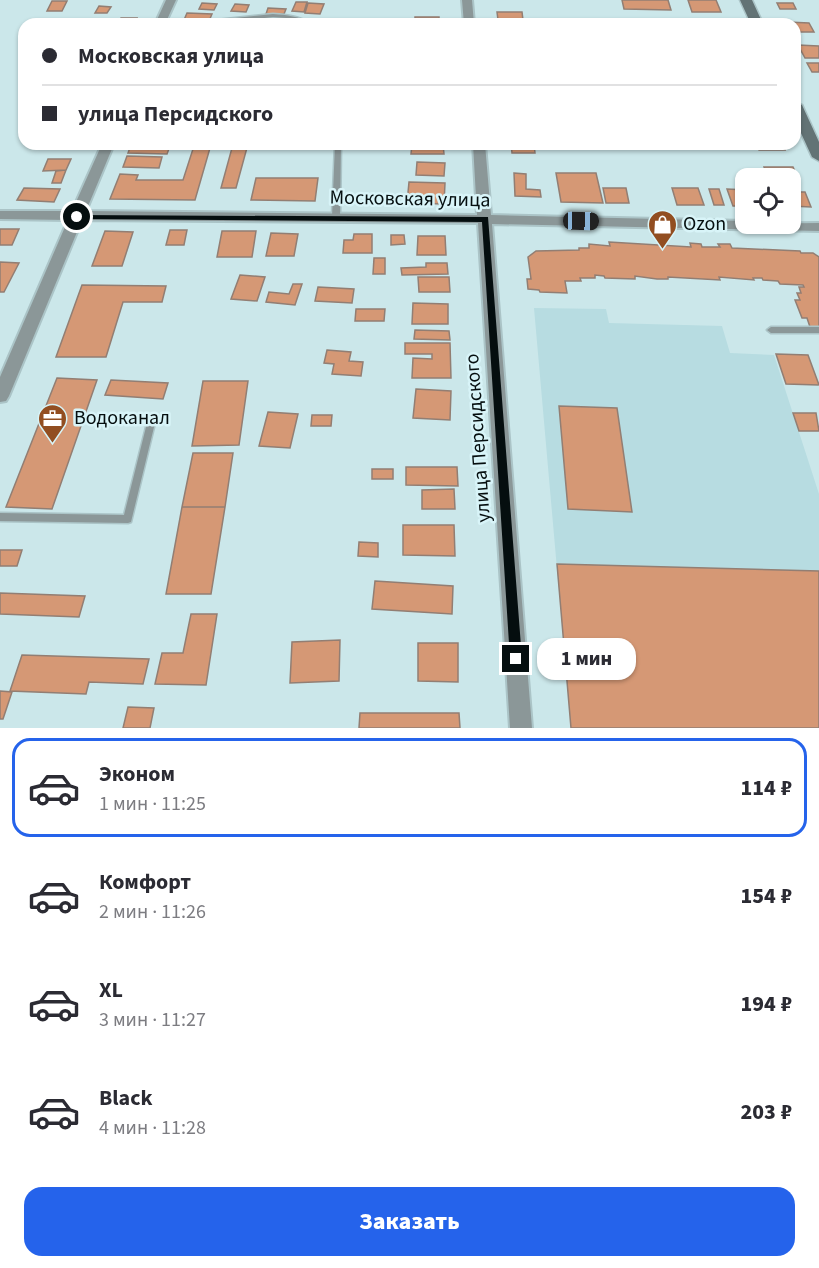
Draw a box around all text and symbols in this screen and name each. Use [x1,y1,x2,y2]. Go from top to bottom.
text: Московская улица [78,40,264,72]
text: улица Персидского [78,98,273,130]
map controls [735,168,801,234]
button: locate [735,168,801,234]
street label: Московская улица [329,184,491,214]
route start [63,203,90,230]
shop icon: Ozon [646,208,678,250]
place label: Ozon [683,210,726,238]
car [563,212,599,230]
street label: улица Персидского [458,353,498,523]
office icon: Водоканал [37,402,69,444]
place label: Водоканал [74,404,170,432]
callout: 1 мин [537,638,636,680]
route end [502,645,529,672]
text: 1 мин [561,645,612,673]
text: Эконом [99,758,175,790]
icon: car [27,761,81,815]
text: 114 ₽ [741,772,792,804]
text: 1 мин · 11:25 [99,790,206,818]
text: Комфорт [99,866,191,898]
icon: car [27,869,81,923]
text: 154 ₽ [741,880,792,912]
text: 2 мин · 11:26 [99,898,206,926]
text: XL [99,974,123,1006]
icon: car [27,977,81,1031]
text: 194 ₽ [741,988,792,1020]
text: 3 мин · 11:27 [99,1006,206,1034]
text: Black [99,1082,153,1114]
icon: car [27,1085,81,1139]
text: 203 ₽ [741,1096,792,1128]
text: 4 мин · 11:28 [99,1114,206,1142]
button: Заказать [24,1187,795,1256]

